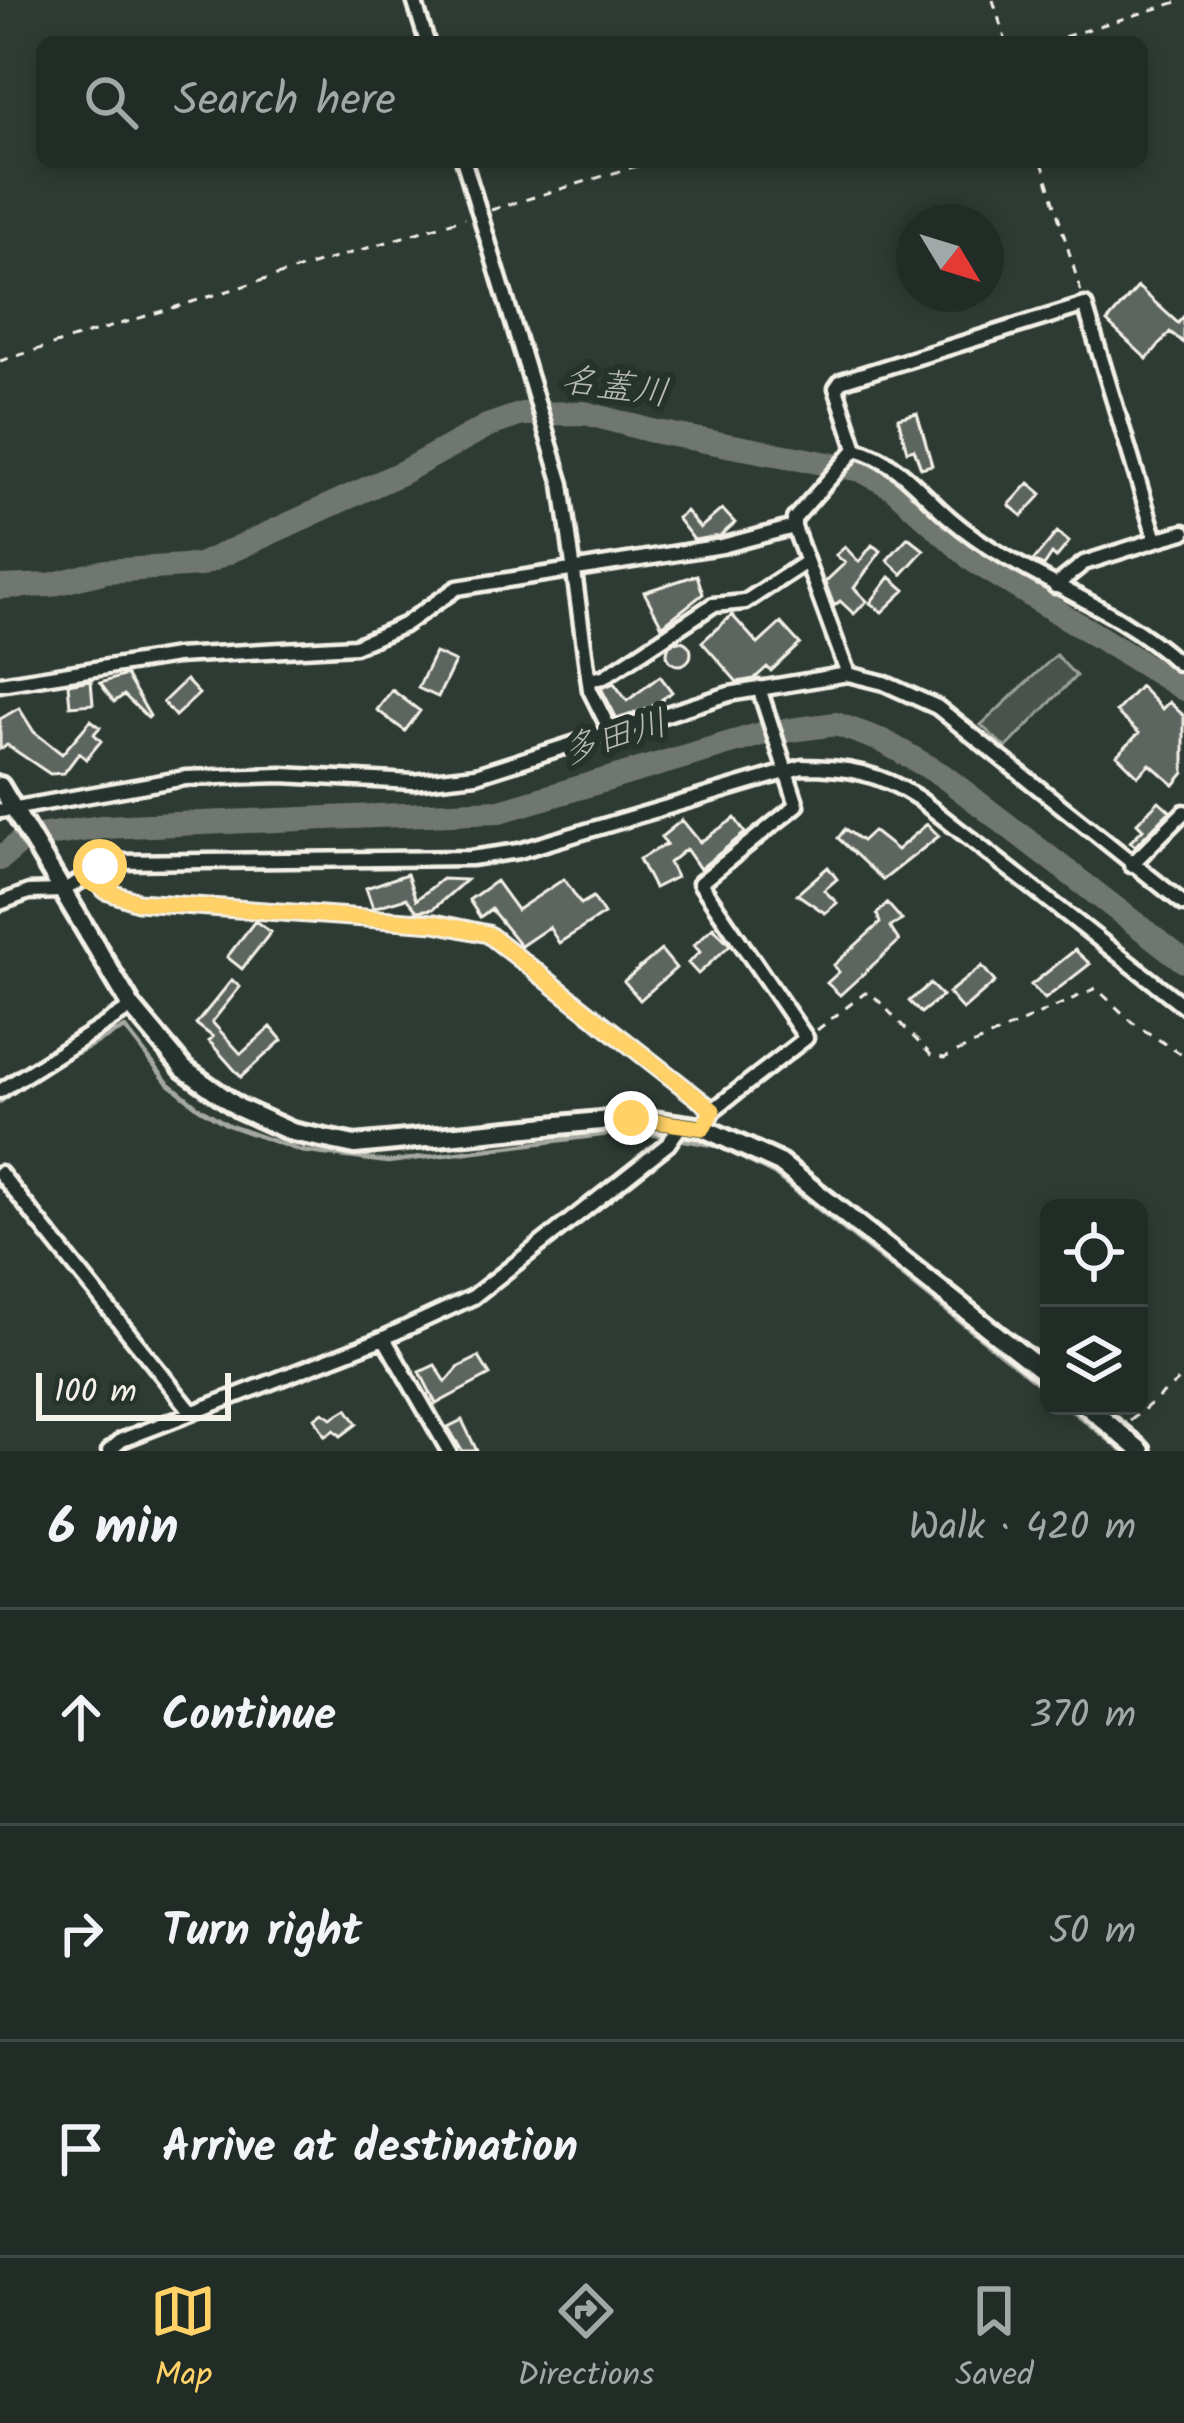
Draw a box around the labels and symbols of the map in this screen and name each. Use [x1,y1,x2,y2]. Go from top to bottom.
north arrow [896,204,1004,312]
water label: 名蓋川 [558,352,672,424]
water label: 多田川 [555,696,675,782]
route start [73,839,127,893]
route end [604,1091,658,1145]
scale bar [36,1367,231,1420]

